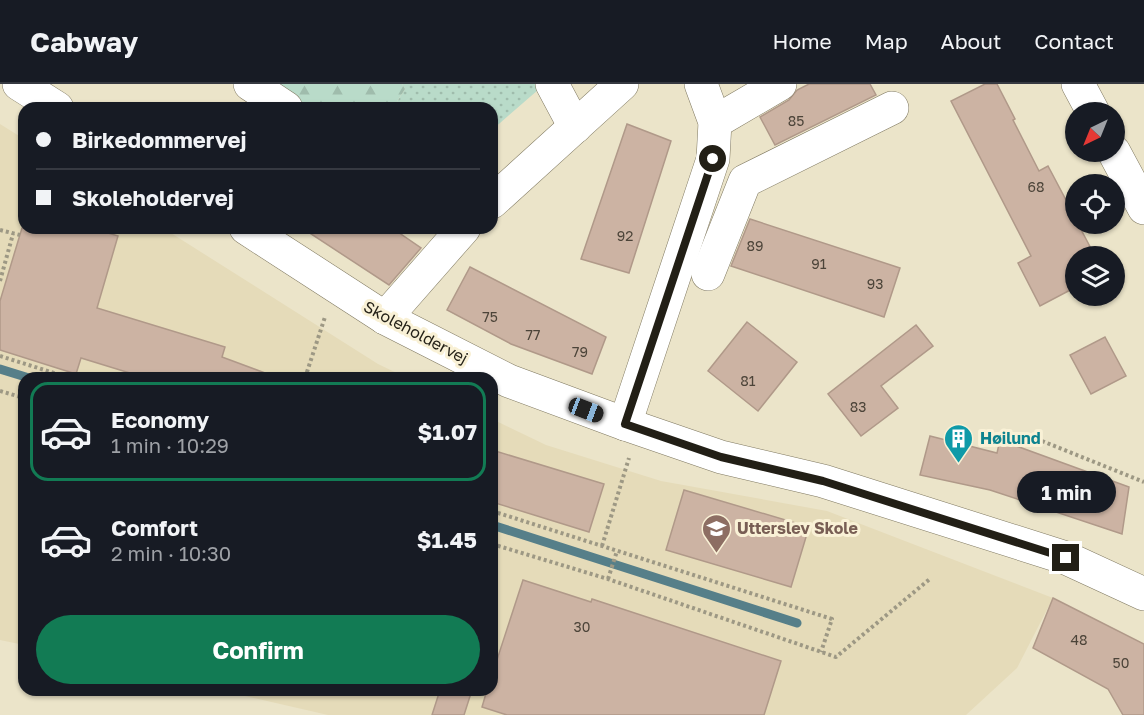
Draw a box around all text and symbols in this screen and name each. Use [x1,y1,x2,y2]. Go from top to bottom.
text: Cabway [30,25,138,58]
text: Home [772,28,832,54]
text: Map [865,28,908,54]
text: About [941,28,1001,54]
text: Contact [1034,28,1114,54]
north arrow [1065,102,1125,162]
map controls [1065,102,1125,306]
house number: 85 [788,112,804,129]
text: Birkedommervej [72,126,247,153]
route start [699,145,726,172]
button: locate [1065,174,1125,234]
house number: 68 [1027,178,1045,195]
text: Skoleholdervej [72,184,234,211]
house number: 92 [617,227,633,244]
house number: 89 [746,237,764,254]
button: layers [1065,246,1125,306]
house number: 91 [811,255,827,272]
house number: 93 [867,275,883,292]
street label: Skoleholdervej [360,296,472,368]
house number: 75 [482,308,498,325]
house number: 77 [526,326,540,343]
house number: 79 [572,343,588,360]
house number: 81 [740,372,756,389]
car [566,395,606,425]
house number: 83 [850,398,866,415]
icon: car [39,405,93,459]
text: Economy [111,406,209,433]
text: $1.07 [418,418,477,445]
building icon: Høilund [943,422,975,464]
place label: Høilund [980,428,1041,448]
text: 1 min · 10:29 [111,433,229,457]
callout: 1 min [1016,471,1116,513]
text: 1 min [1041,480,1092,504]
school or university icon: Utterslev Skole [700,512,732,554]
icon: car [39,513,93,567]
text: Comfort [111,514,198,541]
place label: Utterslev Skole [737,518,858,538]
text: $1.45 [417,526,477,553]
text: 2 min · 10:30 [111,541,231,565]
route end [1052,544,1079,571]
button: Confirm [36,615,480,684]
house number: 30 [574,618,590,635]
house number: 48 [1070,631,1088,648]
house number: 50 [1113,654,1129,671]

